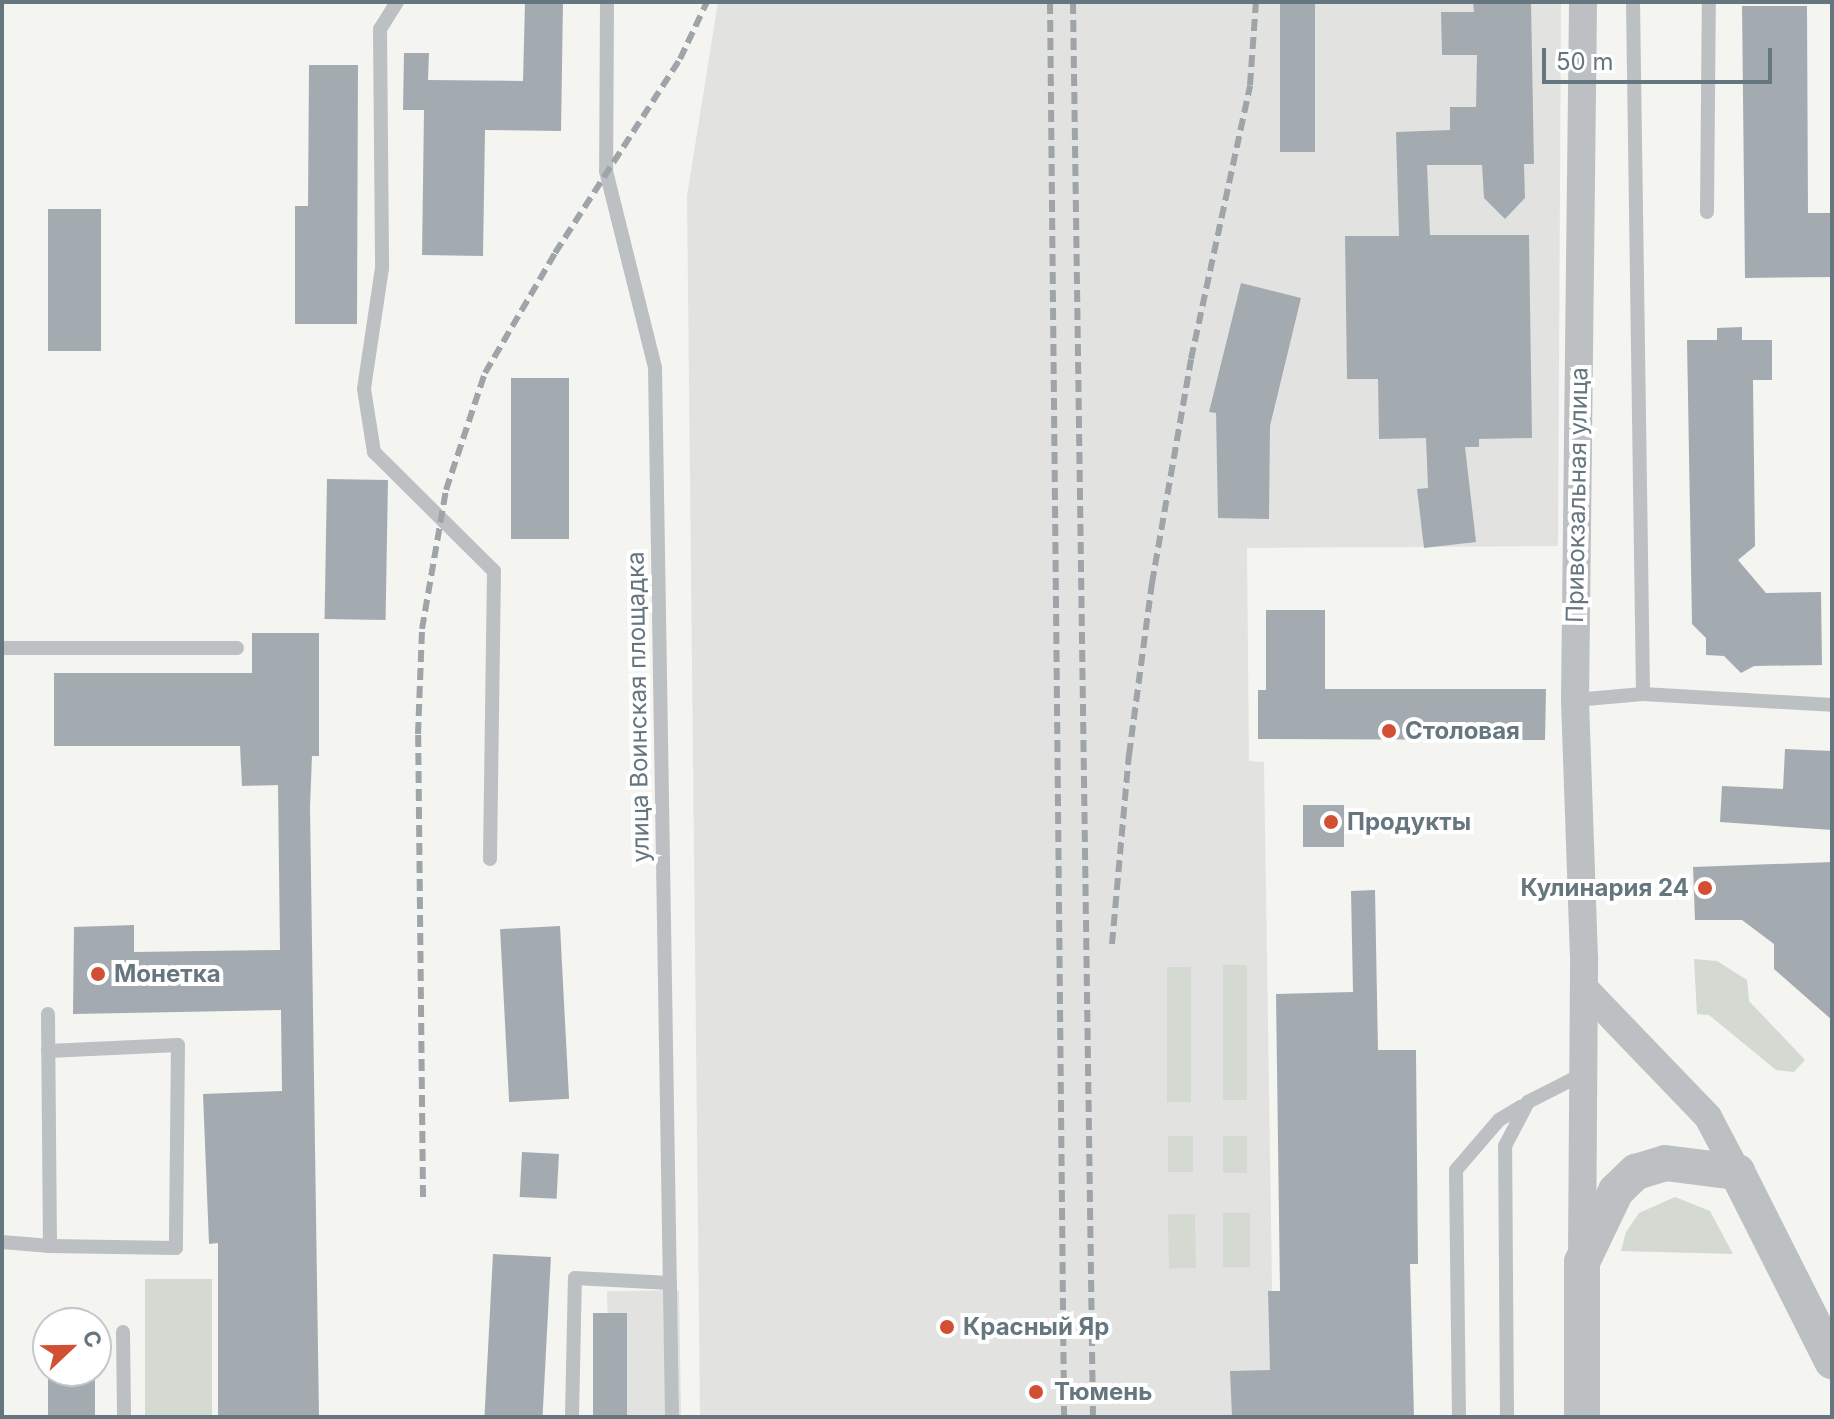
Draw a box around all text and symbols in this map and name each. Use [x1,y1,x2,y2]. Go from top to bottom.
scale bar [1546,32,1776,82]
text: 50 m [1556,47,1614,76]
street label: Привокзальная улица [1560,367,1594,623]
street label: улица Воинская площадка [621,551,655,863]
place label: Столовая [1405,717,1520,745]
marker: Столовая [1380,722,1398,740]
place label: Продукты [1347,808,1471,836]
marker: Продукты [1322,813,1340,831]
place label: Кулинария 24 [1520,874,1689,902]
marker: Кулинария 24 [1696,879,1714,897]
place label: Монетка [114,960,221,988]
marker: Монетка [89,965,107,983]
north arrow [32,1307,112,1387]
place label: Красный Яр [963,1313,1109,1341]
marker: Красный Яр [938,1318,956,1336]
text: С [77,1326,108,1351]
place label: Тюмень [1054,1378,1152,1406]
marker: Тюмень [1025,1381,1047,1403]

